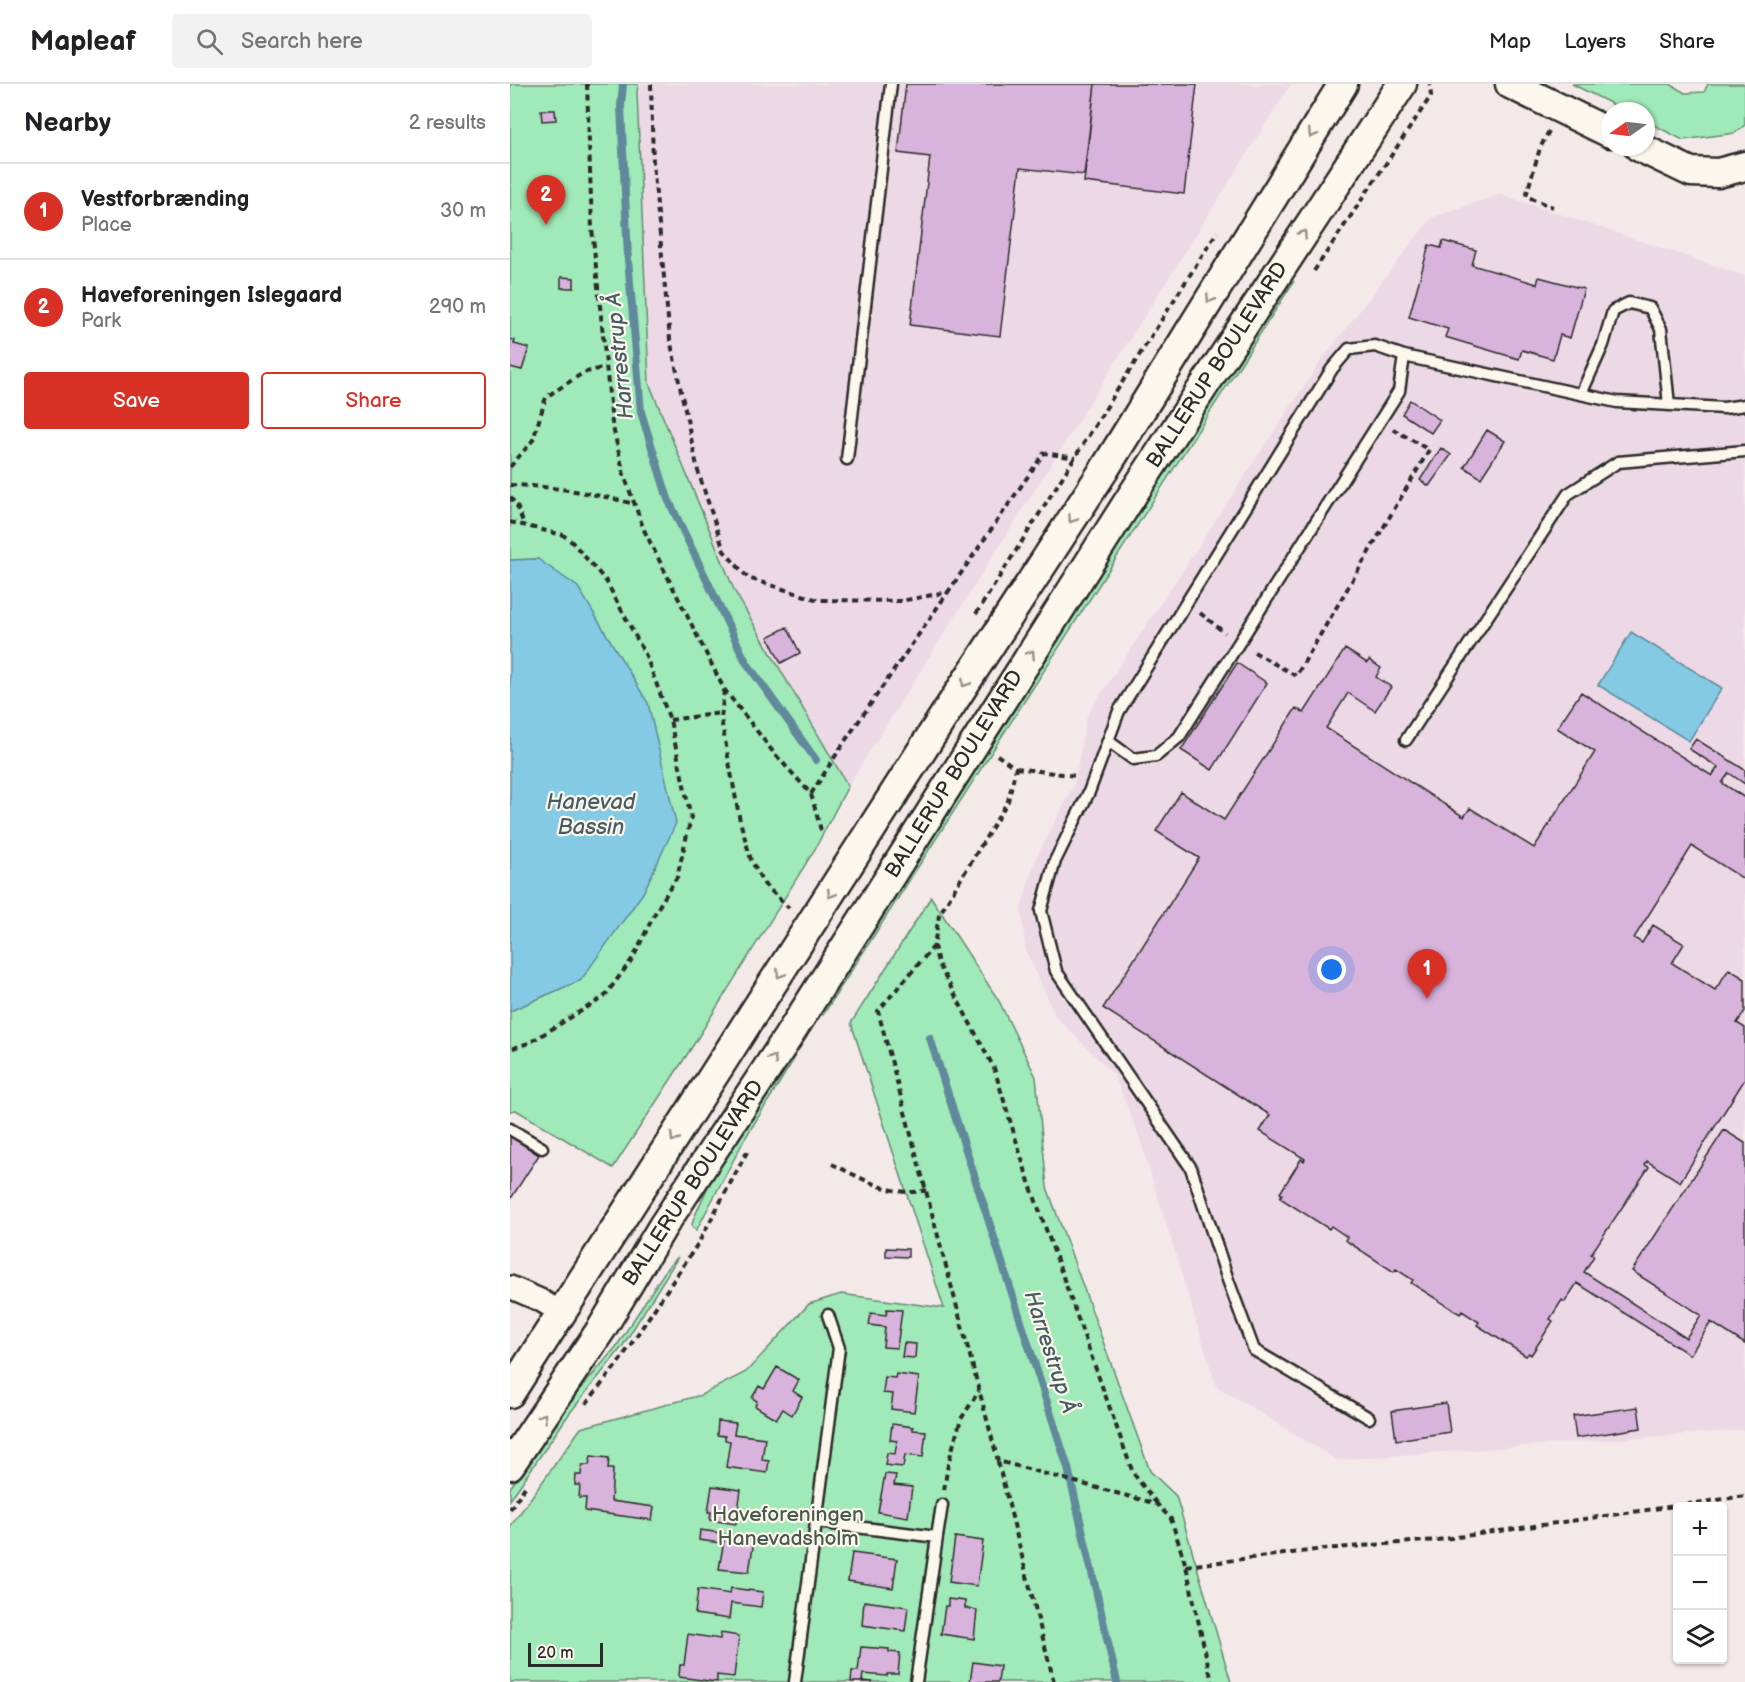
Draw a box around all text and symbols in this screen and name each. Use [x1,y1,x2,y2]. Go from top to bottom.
search box [172,14,592,68]
text: Mapleaf [30,25,136,58]
icon: search [193,25,226,58]
text: Search here [241,28,363,55]
text: Map [1489,29,1531,54]
text: Layers [1564,29,1626,54]
text: Share [1659,29,1715,54]
north arrow [1601,102,1655,156]
text: Nearby [24,108,111,139]
text: 2 results [409,111,486,135]
one-way arrow [1308,128,1320,138]
pin: 2 [526,176,566,225]
text: Vestforbrænding [81,186,249,213]
text: 1 [39,199,48,223]
text: 30 m [440,199,486,223]
text: Place [81,213,132,237]
one-way arrow [1296,230,1307,241]
street label: BALLERUP BOULEVARD [1141,257,1293,473]
text: Haveforeningen Islegaard [81,282,342,309]
water label: Harrestrup Å [598,291,640,421]
one-way arrow [1205,293,1217,303]
text: 2 [38,295,49,319]
text: 290 m [429,295,486,319]
text: Park [81,309,121,333]
button: Save [24,372,249,429]
button: Share [261,372,486,429]
one-way arrow [1067,513,1079,523]
one-way arrow [1023,650,1035,660]
street label: BALLERUP BOULEVARD [880,665,1028,883]
one-way arrow [962,676,973,687]
water label: Hanevad Bassin [547,789,636,841]
one-way arrow [826,888,838,898]
pin: 1 [1408,950,1446,999]
your location [1317,955,1346,984]
one-way arrow [776,967,787,978]
one-way arrow [766,1054,777,1065]
street label: BALLERUP BOULEVARD [617,1075,769,1291]
one-way arrow [671,1131,682,1142]
water label: Harrestrup Å [1018,1287,1084,1417]
one-way arrow [535,1412,546,1423]
park label: Haveforeningen Hanevadsholm [712,1502,864,1551]
map controls [1673,1502,1727,1664]
button: + [1673,1502,1727,1556]
button: − [1673,1556,1727,1610]
button: layers [1673,1610,1727,1664]
scale bar [528,1640,603,1668]
text: 20 m [537,1644,573,1663]

